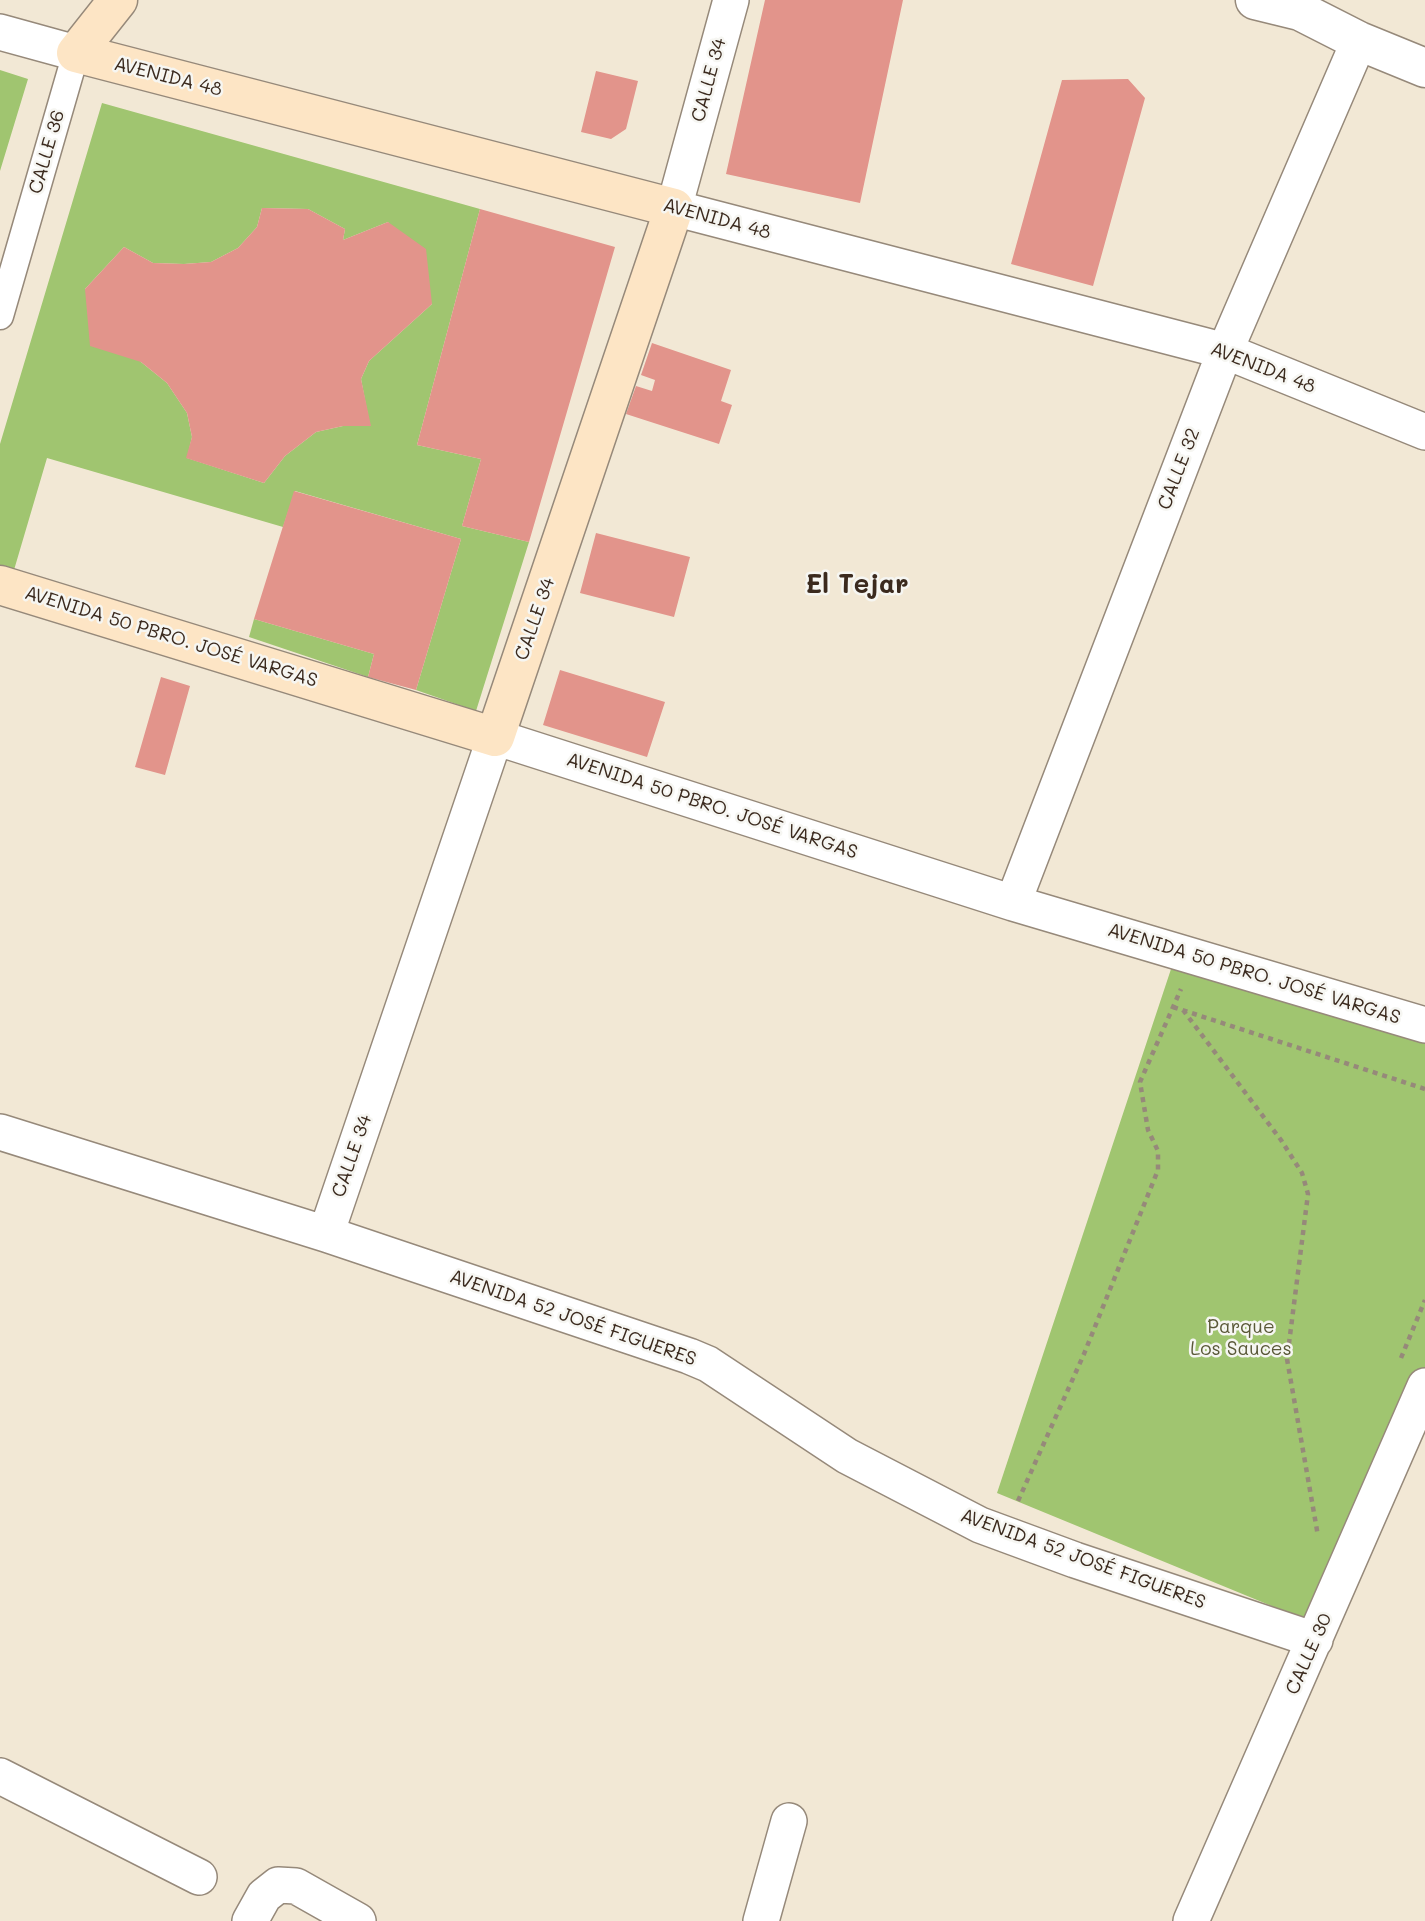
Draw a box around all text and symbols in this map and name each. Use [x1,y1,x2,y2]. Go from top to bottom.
street label: CALLE 34 [687,36,731,124]
street label: AVENIDA 48 [112,53,224,101]
street label: CALLE 36 [24,107,70,197]
street label: AVENIDA 48 [661,194,773,244]
street label: AVENIDA 48 [1207,338,1319,398]
street label: CALLE 32 [1153,425,1205,513]
district label: El Tejar [805,569,909,601]
street label: CALLE 34 [510,575,560,663]
street label: AVENIDA 50 PBRO. JOSÉ VARGAS [22,582,320,692]
street label: AVENIDA 50 PBRO. JOSÉ VARGAS [563,748,861,864]
street label: AVENIDA 50 PBRO. JOSÉ VARGAS [1105,919,1403,1029]
street label: CALLE 34 [327,1112,377,1200]
street label: AVENIDA 52 JOSÉ FIGUERES [447,1265,699,1371]
park label: Parque Los Sauces [1190,1316,1292,1360]
street label: AVENIDA 52 JOSÉ FIGUERES [957,1504,1209,1614]
street label: CALLE 30 [1281,1610,1337,1698]

